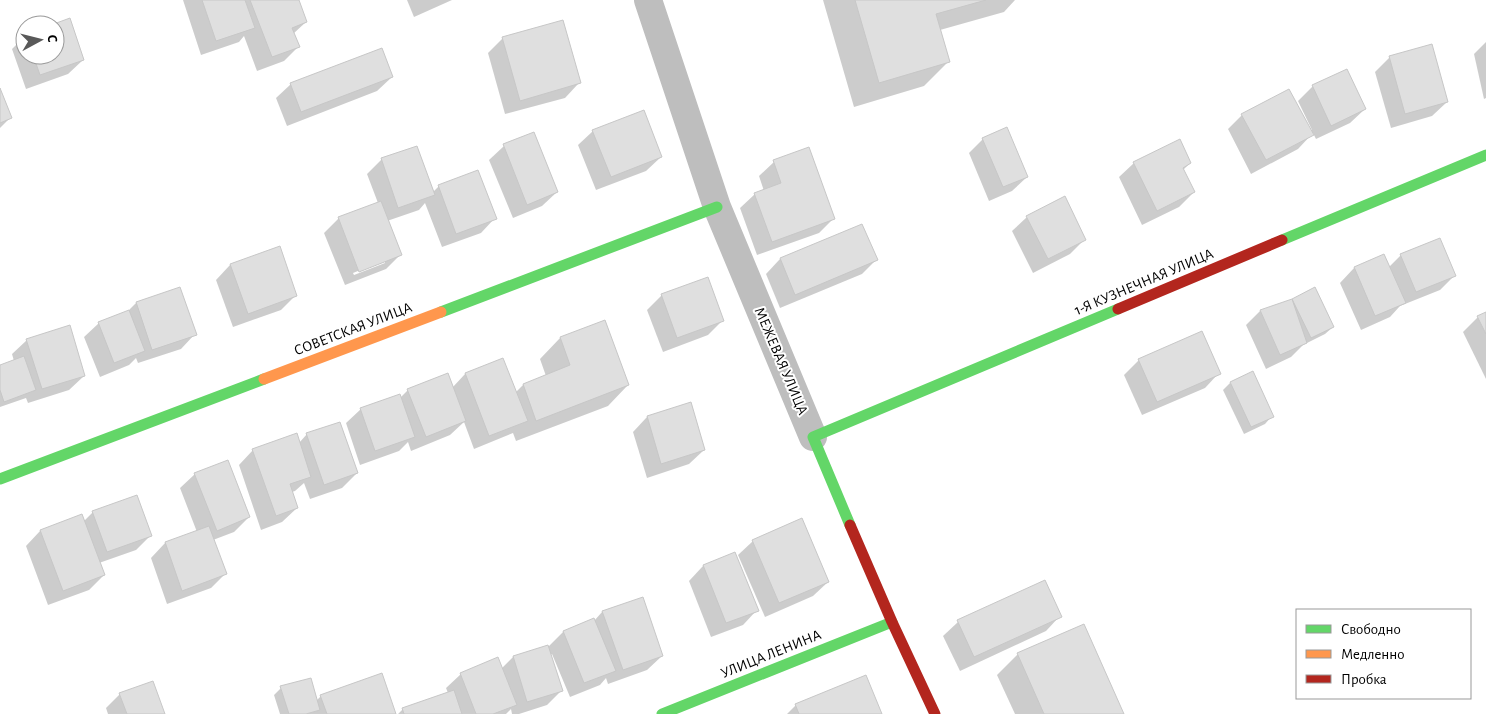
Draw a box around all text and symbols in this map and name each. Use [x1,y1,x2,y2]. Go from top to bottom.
north arrow [15,15,65,65]
text: С [44,34,59,43]
street label: 1-Я КУЗНЕЧНАЯ УЛИЦА [1072,246,1216,318]
street label: СОВЕТСКАЯ УЛИЦА [292,300,414,358]
street label: МЕЖЕВАЯ УЛИЦА [752,305,810,417]
legend [1296,609,1471,699]
text: Свободно [1341,622,1401,637]
street label: УЛИЦА ЛЕНИНА [719,627,823,681]
text: Медленно [1341,647,1405,662]
text: Пробка [1341,672,1387,687]

